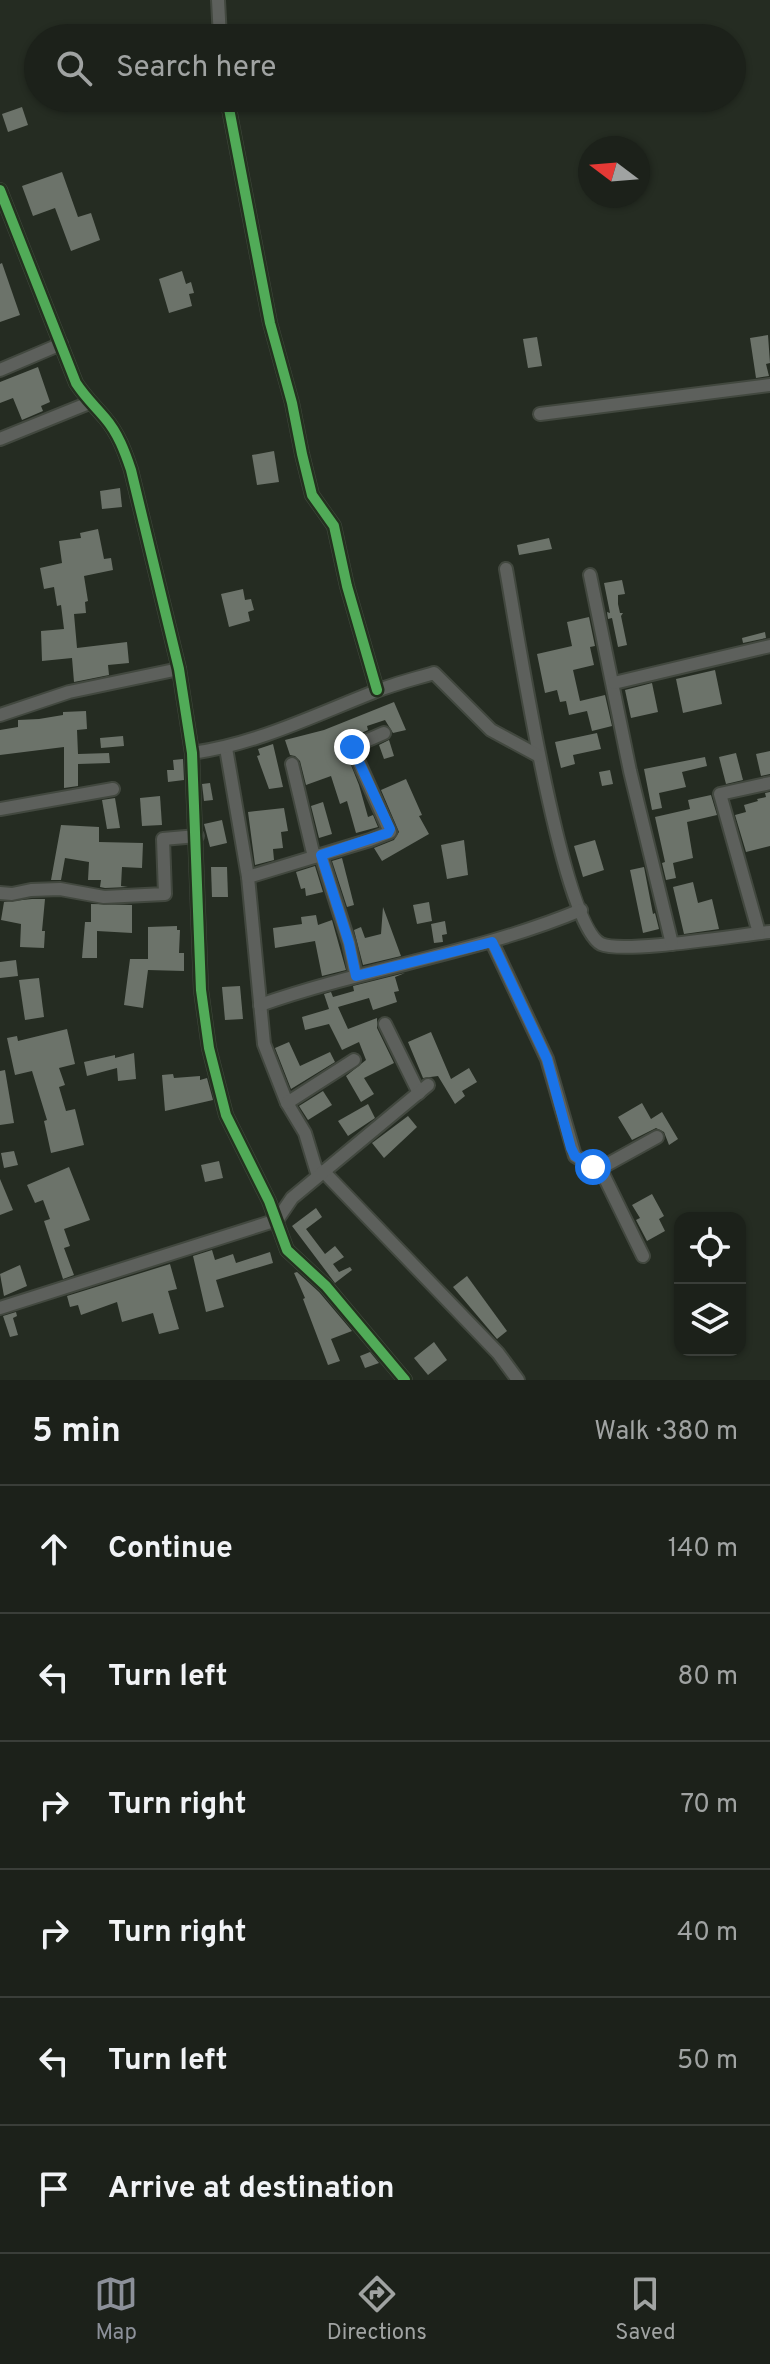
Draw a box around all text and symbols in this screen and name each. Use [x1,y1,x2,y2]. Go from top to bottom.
search box [24,24,746,112]
icon: search [52,46,96,90]
text: Search here [116,50,276,87]
north arrow [578,136,650,208]
route end [334,729,370,765]
route start [575,1149,611,1185]
map controls [674,1212,746,1356]
button: locate [674,1212,746,1284]
button: layers [674,1284,746,1356]
text: 5 min [32,1411,121,1454]
text: Walk · 380 m [594,1416,738,1449]
icon: ahead [32,1527,76,1571]
text: Continue [108,1531,233,1568]
text: 140 m [668,1533,738,1566]
icon: left [32,1655,76,1699]
text: Turn left [108,1659,228,1696]
text: 80 m [678,1661,738,1694]
icon: right [32,1783,76,1827]
text: Turn right [108,1787,246,1824]
text: 70 m [680,1789,738,1822]
icon: right [32,1911,76,1955]
text: Turn right [108,1915,246,1952]
text: 40 m [677,1917,738,1950]
icon: left [32,2039,76,2083]
text: Turn left [108,2043,228,2080]
text: 50 m [677,2045,738,2078]
icon: arrive [32,2167,76,2211]
text: Arrive at destination [108,2171,394,2208]
tab: Map [94,2272,138,2347]
tab: Directions [327,2272,427,2347]
tab: Saved [615,2272,676,2347]

